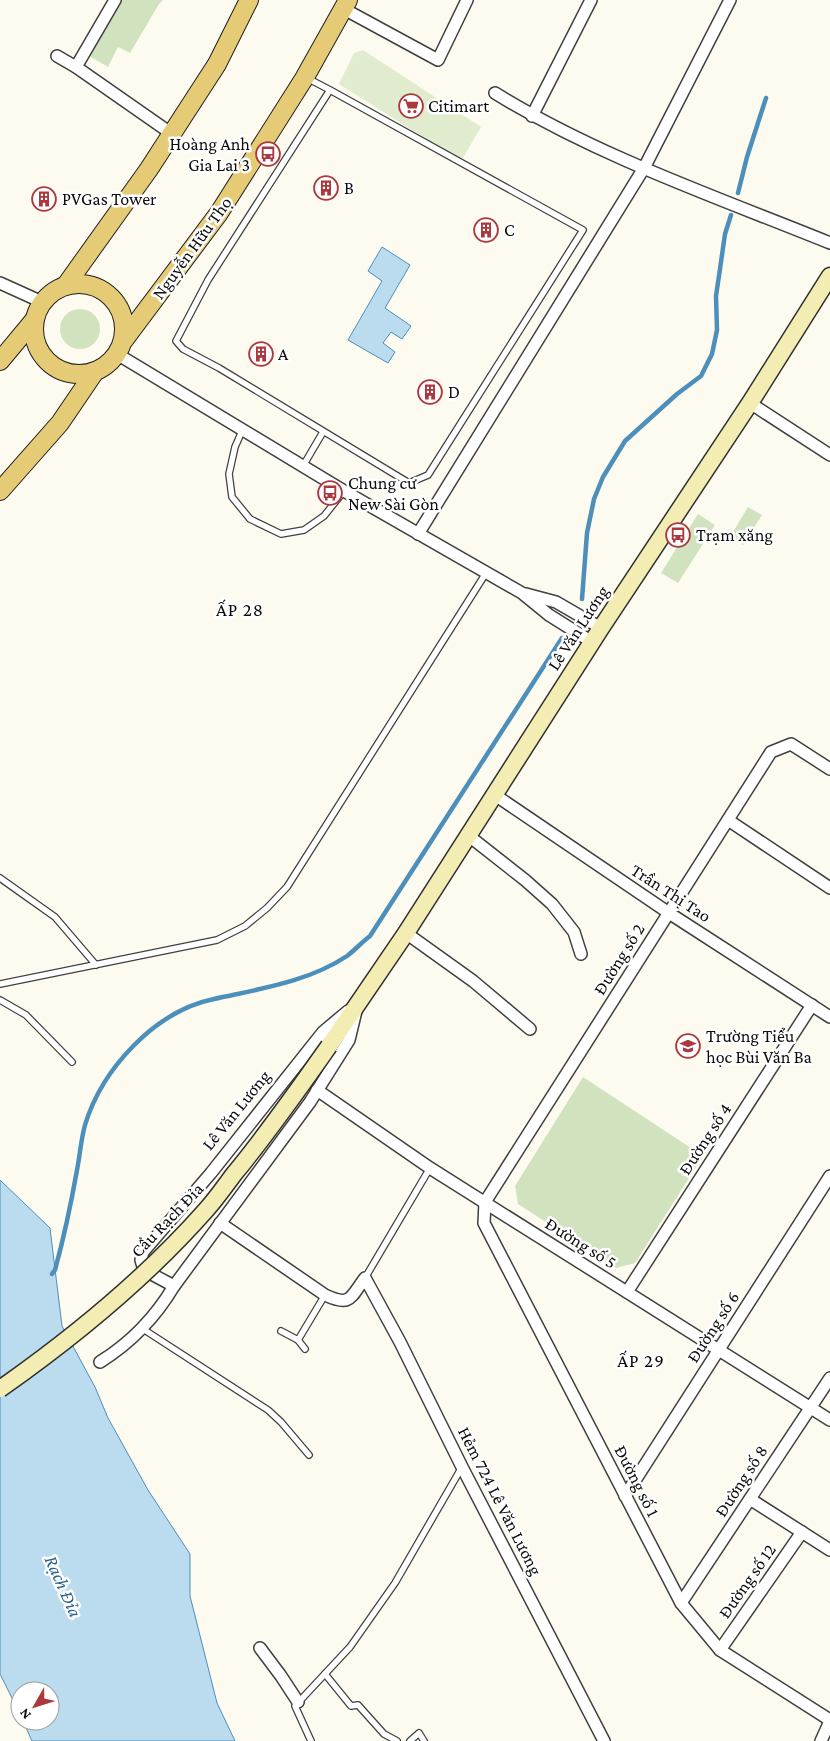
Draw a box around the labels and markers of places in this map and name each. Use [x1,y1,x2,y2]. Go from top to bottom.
supermarket icon: Citimart [398,93,424,119]
place label: Citimart [428,96,490,116]
place label: Hoàng Anh Gia Lai 3 [170,134,250,175]
bus stop icon: Hoàng Anh Gia Lai 3 [255,141,281,167]
building icon: B [313,175,339,201]
place label: B [344,178,354,198]
building icon: PVGas Tower [31,186,57,212]
place label: PVGas Tower [62,189,157,209]
building icon: C [473,217,499,243]
place label: C [504,220,515,240]
building icon: A [248,341,274,367]
place label: A [278,344,289,364]
building icon: D [417,379,443,405]
place label: D [448,382,460,402]
place label: Chung cư New Sài Gòn [348,473,439,514]
bus stop icon: Chung cư New Sài Gòn [317,480,343,506]
bus stop icon: Trạm xăng [665,522,691,548]
place label: Trạm xăng [696,525,773,545]
place label: Trường Tiểu học Bùi Văn Ba [706,1026,812,1067]
school or university icon: Trường Tiểu học Bùi Văn Ba [675,1033,701,1059]

